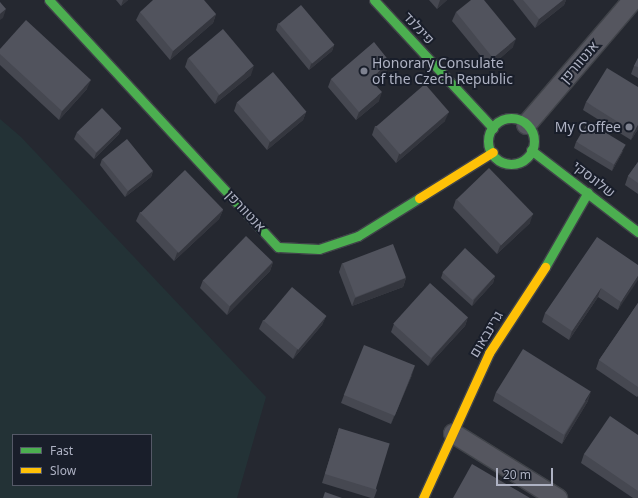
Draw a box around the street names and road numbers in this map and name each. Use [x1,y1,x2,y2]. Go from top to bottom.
street label: פינלנד [400,9,438,47]
street label: אנטוורפן [556,37,602,87]
street label: שלונסקי [569,157,619,201]
street label: אנטוורפן [223,187,269,235]
street label: גרינבאום [466,308,506,360]

